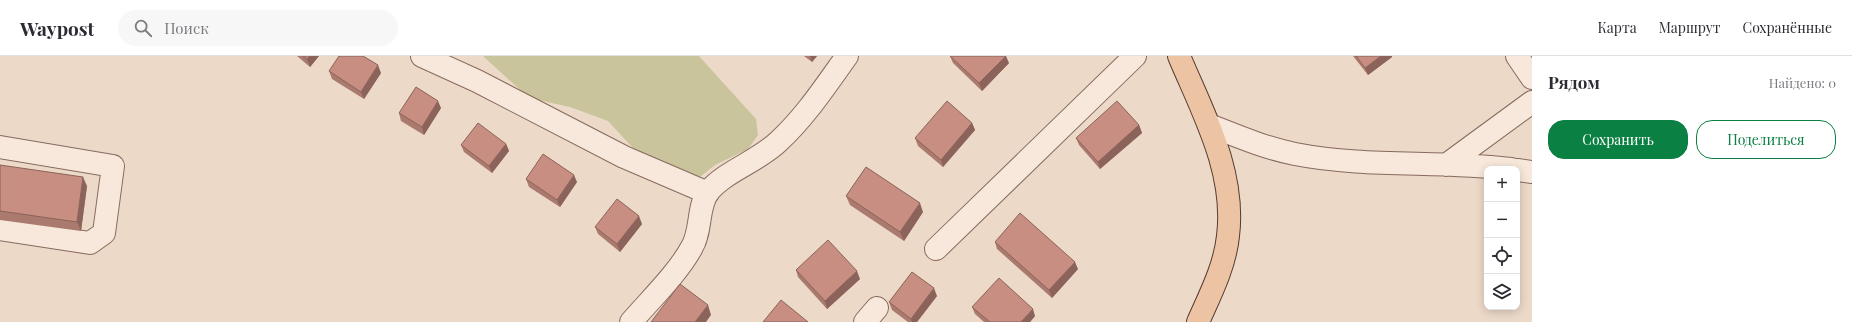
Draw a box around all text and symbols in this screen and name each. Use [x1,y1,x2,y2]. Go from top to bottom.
search box [118,10,398,46]
text: Waypost [20,15,94,41]
icon: search [132,17,154,39]
text: Поиск [164,18,209,38]
text: Карта [1597,18,1637,37]
text: Маршрут [1659,18,1721,37]
text: Сохранённые [1743,18,1832,37]
text: Рядом [1548,71,1600,93]
text: Найдено: 0 [1769,74,1836,91]
button: Сохранить [1548,120,1688,159]
button: Поделиться [1696,120,1836,159]
map controls [1484,166,1520,310]
button: + [1484,166,1520,202]
button: − [1484,202,1520,238]
button: locate [1484,238,1520,274]
button: layers [1484,274,1520,310]

